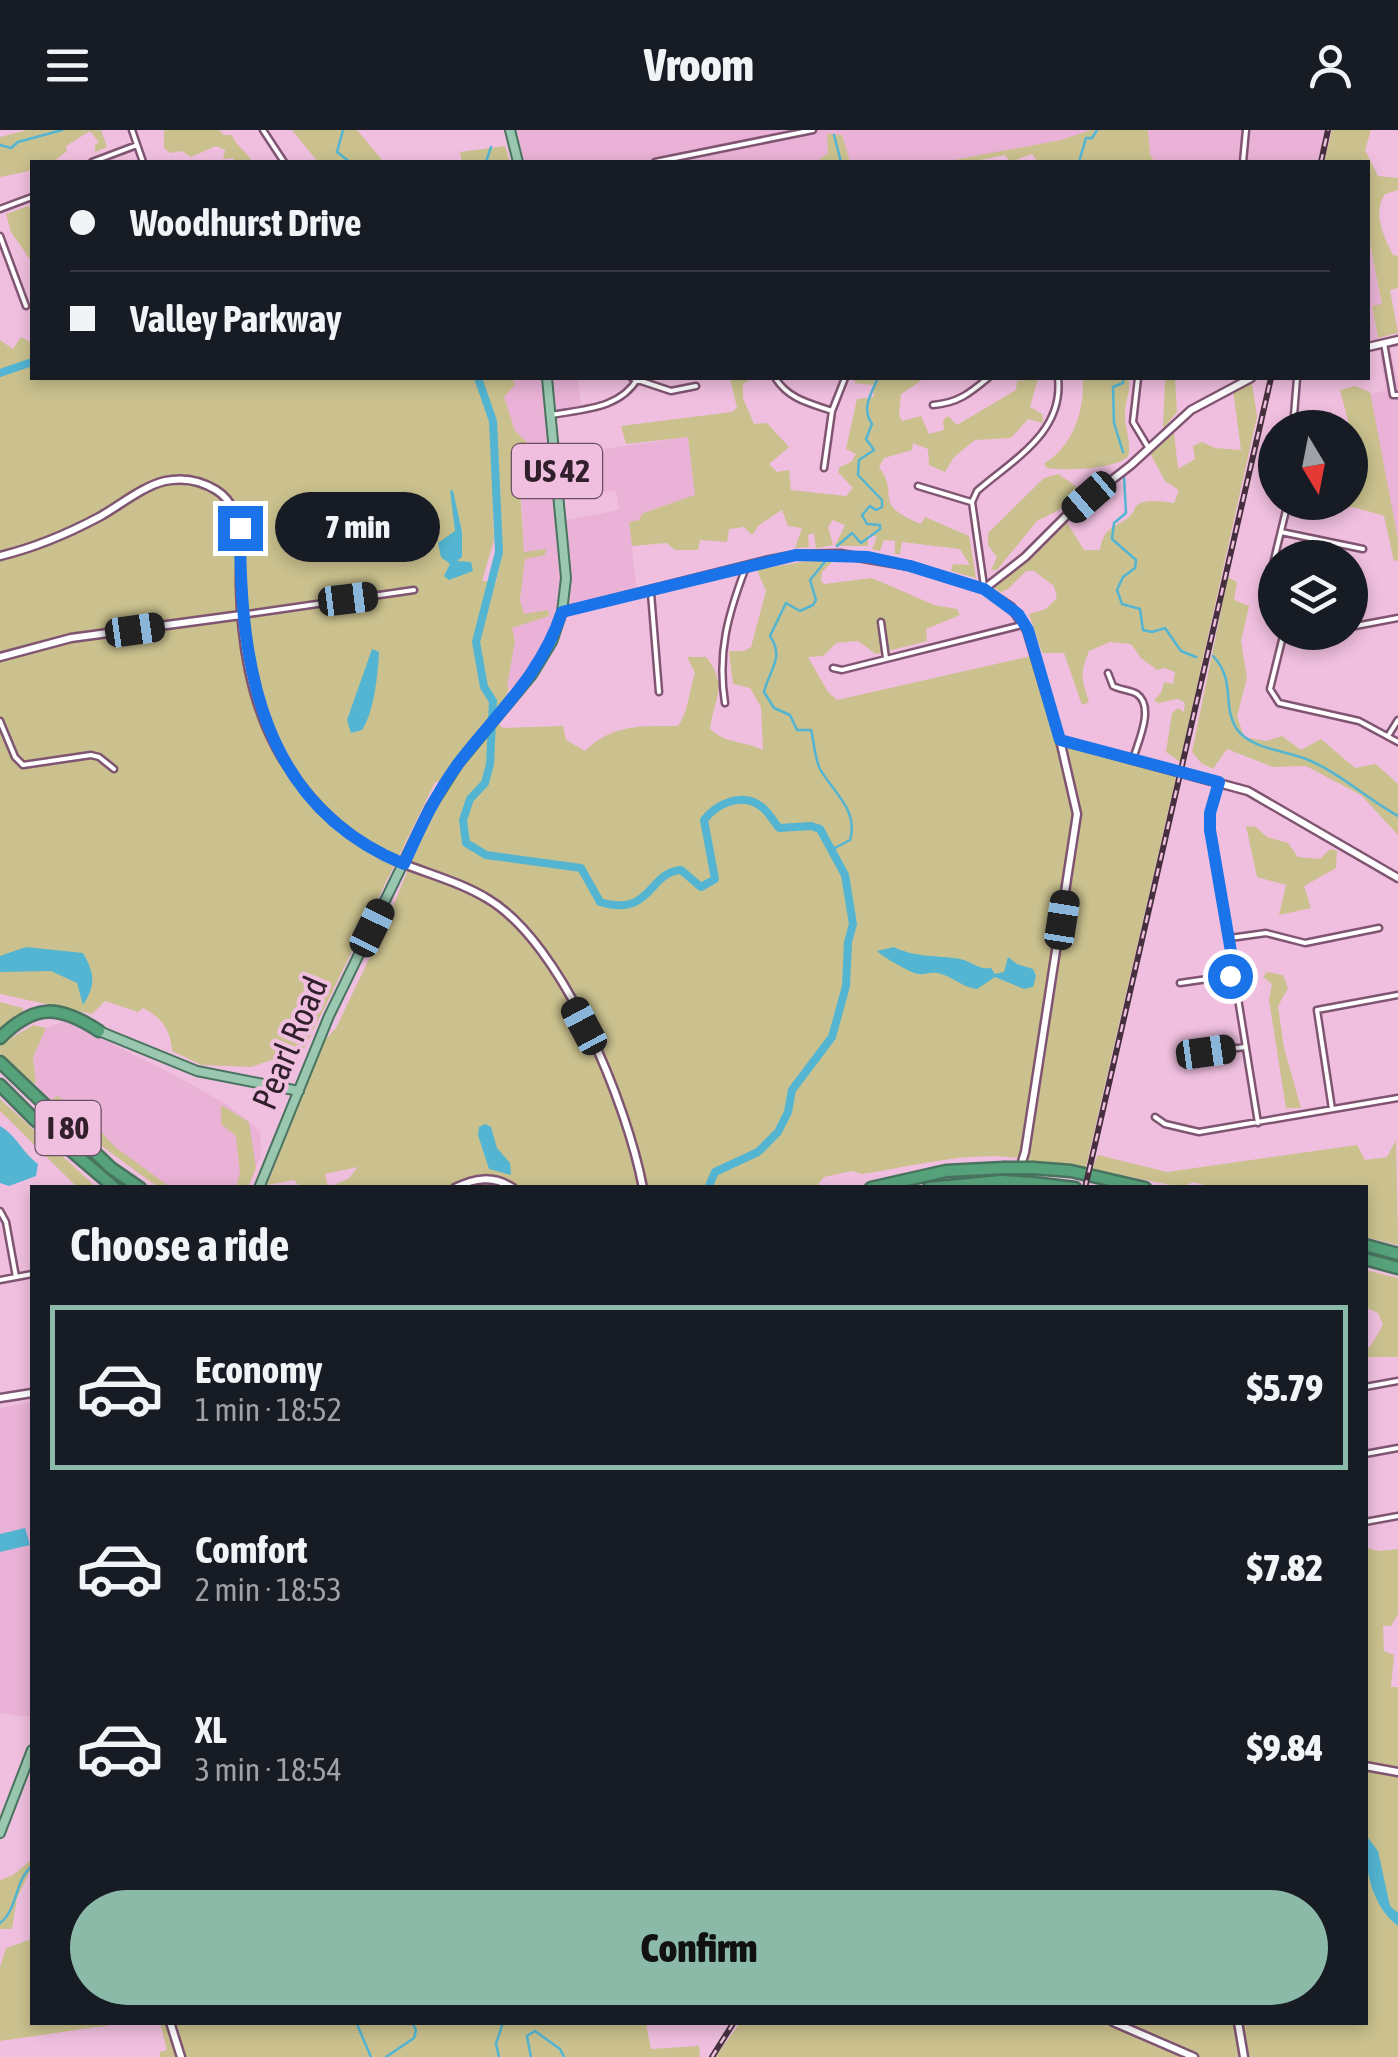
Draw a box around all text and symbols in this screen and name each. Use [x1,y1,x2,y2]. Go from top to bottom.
icon: menu [40,38,95,93]
icon: person [1303,38,1358,93]
text: Vroom [644,39,754,91]
text: Woodhurst Drive [130,201,361,244]
text: Valley Parkway [130,297,342,340]
north arrow [1258,410,1368,520]
map controls [1258,410,1368,650]
road number: US 42 [512,444,602,498]
car [1057,466,1121,528]
callout: 7 min [275,493,440,563]
route end [218,506,263,551]
text: 7 min [325,508,390,545]
button: layers [1258,540,1368,650]
car [316,580,380,618]
car [103,611,167,649]
car [1042,888,1082,952]
car [345,894,399,962]
route start [1208,954,1253,999]
street label: Pearl Road [243,970,335,1115]
car [557,992,611,1060]
car [1174,1033,1238,1071]
road number: I 80 [36,1101,100,1155]
text: Choose a ride [70,1219,289,1271]
icon: car [75,1343,165,1433]
text: Economy [195,1348,322,1391]
text: $5.79 [1247,1366,1323,1409]
text: 1 min · 18:52 [195,1391,342,1428]
icon: car [75,1523,165,1613]
text: Comfort [195,1528,307,1571]
text: $7.82 [1247,1546,1323,1589]
text: 2 min · 18:53 [195,1571,342,1608]
icon: car [75,1703,165,1793]
text: XL [195,1708,227,1751]
text: $9.84 [1247,1726,1323,1769]
text: 3 min · 18:54 [195,1751,342,1788]
button: Confirm [70,1890,1328,2005]

